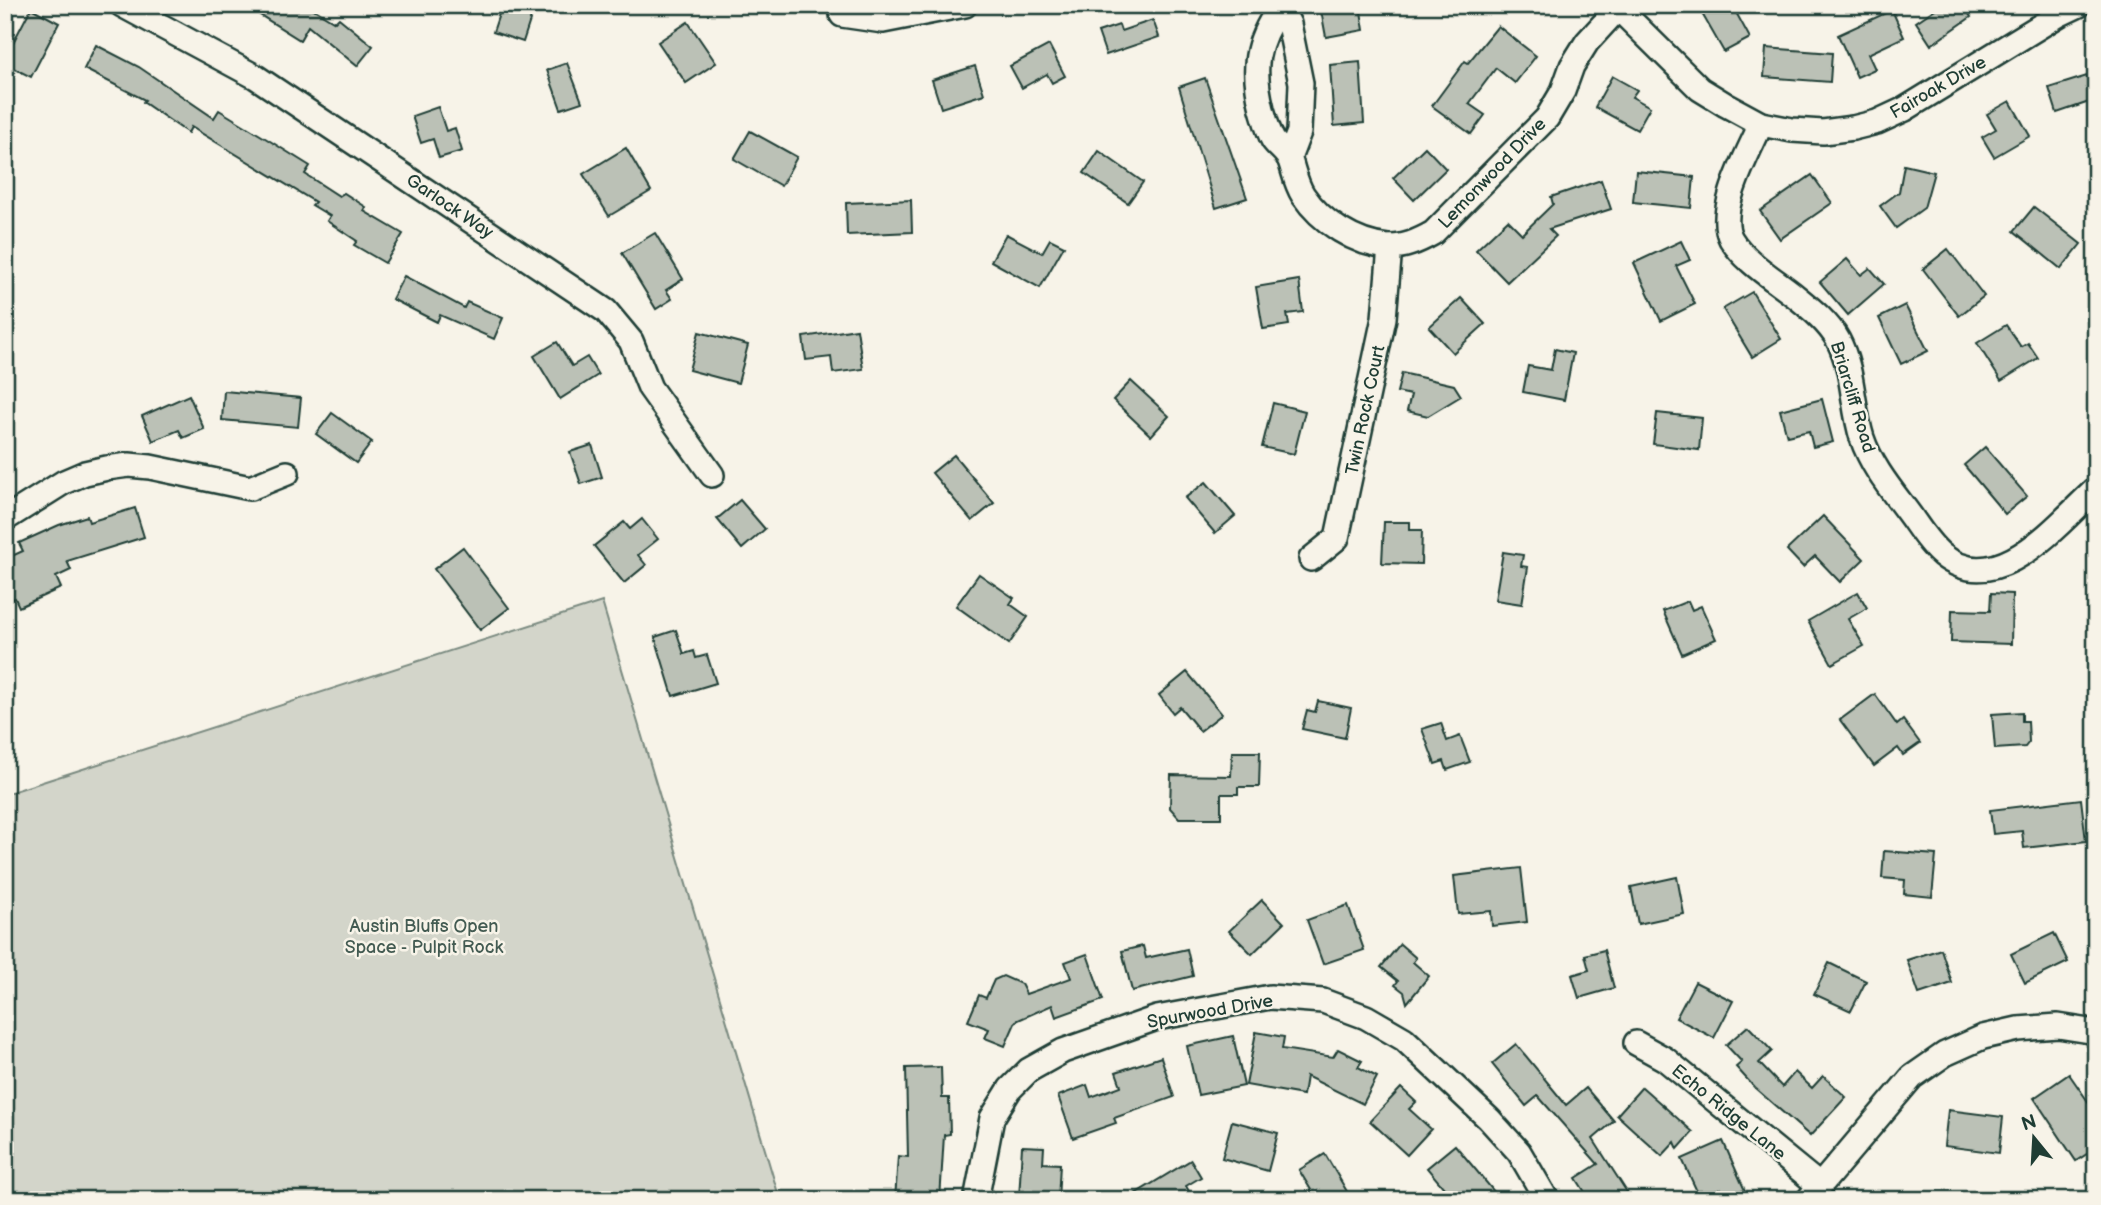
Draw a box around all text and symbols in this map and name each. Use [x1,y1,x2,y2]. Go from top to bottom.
street label: Fairoak Drive [1887,51,1990,123]
street label: Lemonwood Drive [1434,113,1551,233]
street label: Garlock Way [402,170,498,244]
street label: Briarcliff Road [1826,339,1879,455]
street label: Twin Rock Court [1342,343,1390,477]
park label: Austin Bluffs Open Space - Pulpit Rock [345,916,503,958]
street label: Spurwood Drive [1145,990,1275,1033]
street label: Echo Ridge Lane [1667,1060,1790,1165]
north arrow [2000,1104,2070,1174]
text: N [2019,1110,2040,1136]

